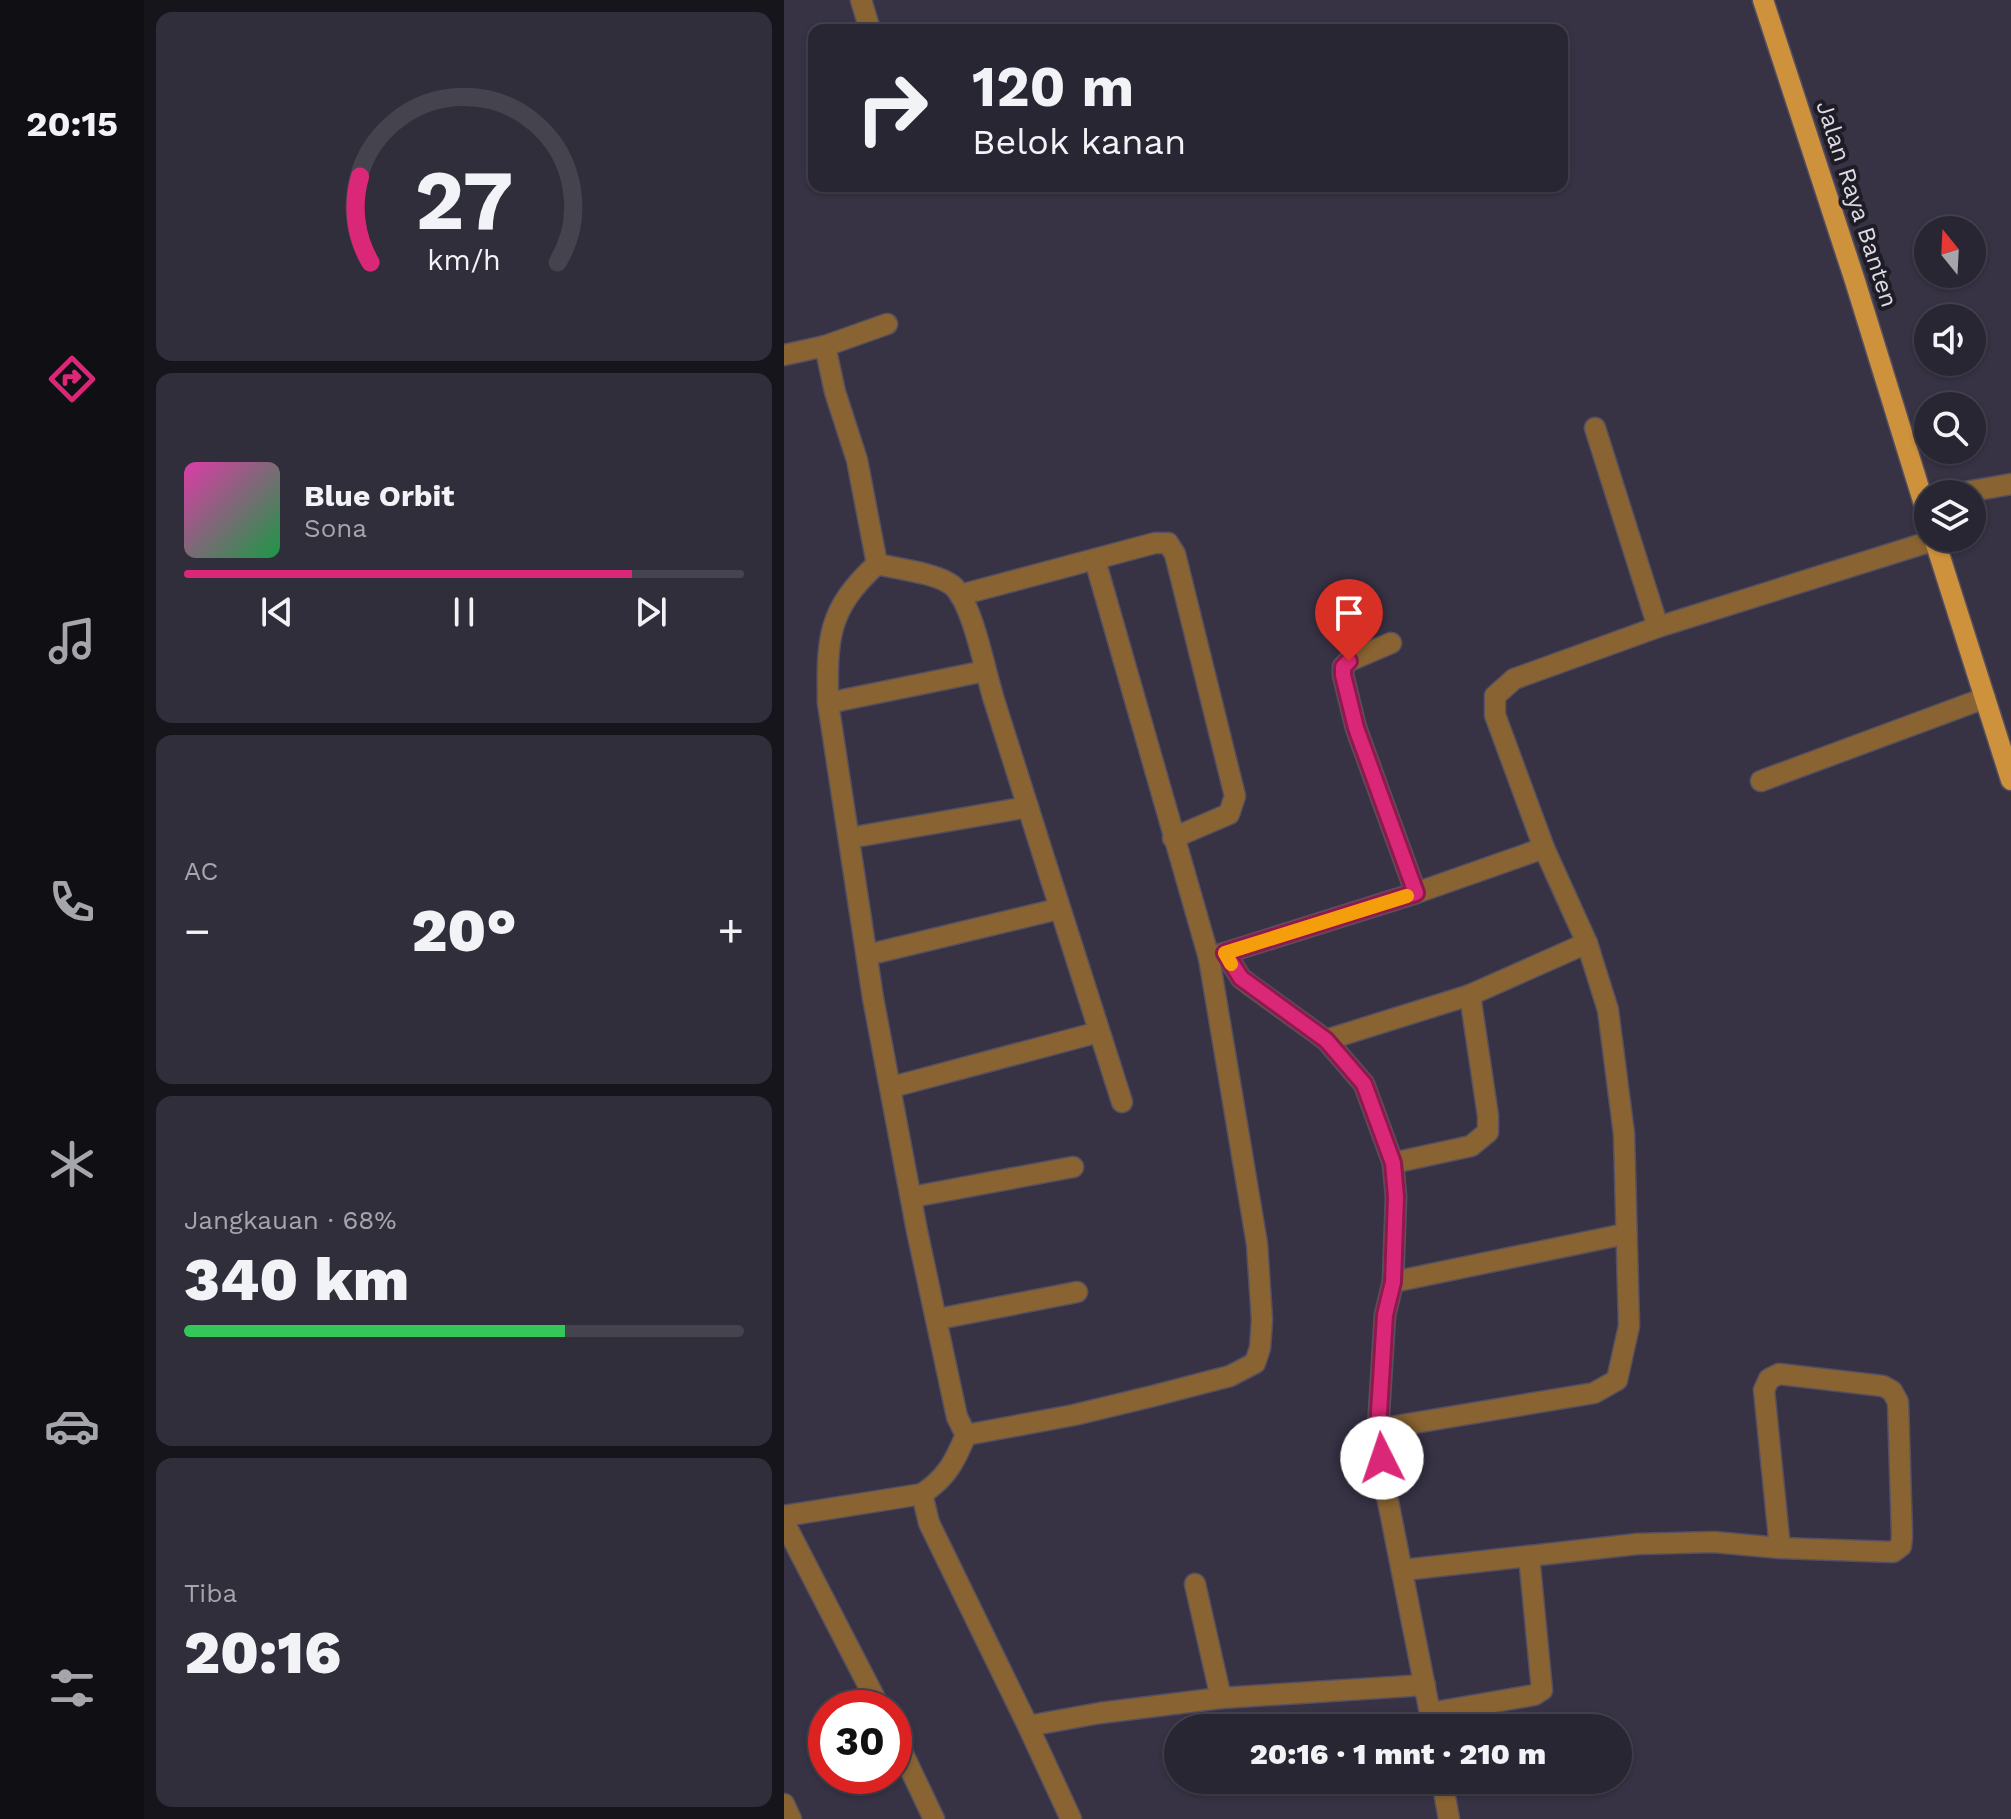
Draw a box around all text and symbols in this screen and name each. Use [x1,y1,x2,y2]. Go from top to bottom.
text: 120 m [972,54,1134,120]
icon: right [840,56,944,160]
street label: Jalan Raya Banten [1810,97,1904,311]
text: 20:15 [26,103,118,145]
text: Belok kanan [972,121,1186,163]
text: 27 [415,151,513,248]
north arrow [1914,216,1986,288]
map controls [1914,216,1986,552]
text: km/h [427,243,501,277]
button: sound [1914,304,1986,376]
icon: directions [44,351,100,407]
button: search [1914,392,1986,464]
text: Blue Orbit [304,478,454,513]
button: layers [1914,480,1986,552]
text: Sona [304,513,367,543]
pin [1315,579,1383,661]
icon: previous [255,590,299,634]
icon: pause [442,590,486,634]
icon: next [629,590,673,634]
icon: arrive [1327,591,1371,635]
icon: music [44,613,100,669]
text: AC [184,856,218,886]
icon: phone [44,874,100,930]
text: 20° [411,895,517,966]
text: − [184,905,211,957]
text: + [717,905,744,957]
icon: climate [44,1136,100,1192]
text: Jangkauan · 68% [184,1205,397,1235]
text: 340 km [184,1244,409,1315]
icon: car [44,1398,100,1454]
position arrow [1340,1416,1424,1500]
text: Tiba [184,1578,237,1608]
text: 20:16 [184,1617,341,1688]
icon: filters [44,1660,100,1716]
speed limit sign: 30 [808,1690,912,1794]
text: 20:16 · 1 mnt · 210 m [1250,1736,1546,1771]

